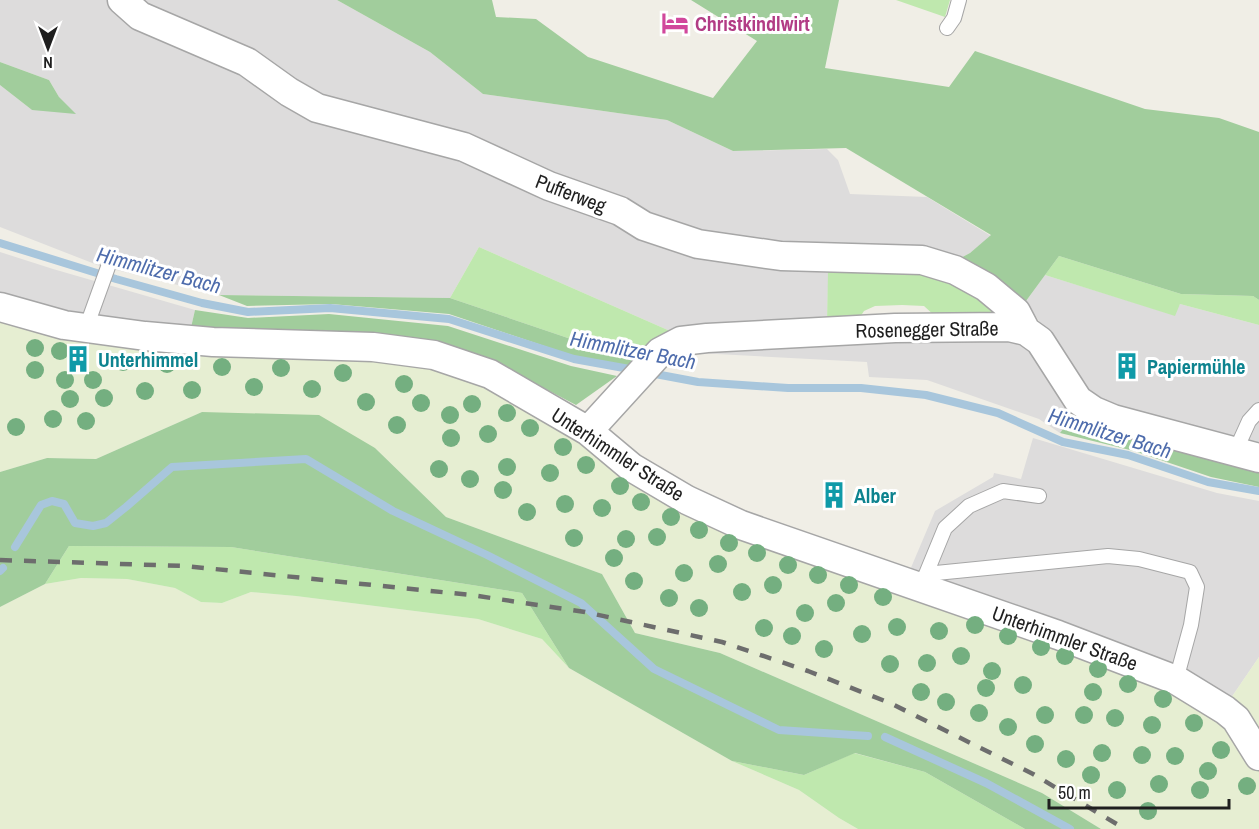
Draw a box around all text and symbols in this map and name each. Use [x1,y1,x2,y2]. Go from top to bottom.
hotel icon: Christkindlwirt [660,8,690,38]
place label: Christkindlwirt [695,10,810,37]
north arrow [18,18,78,78]
text: N [43,52,53,74]
street label: Pufferweg [532,167,610,219]
water label: Himmlitzer Bach [94,240,224,300]
street label: Rosenegger Straße [855,314,999,344]
water label: Himmlitzer Bach [568,324,698,376]
building icon: Unterhimmel [63,344,93,374]
place label: Unterhimmel [98,346,198,373]
building icon: Papiermühle [1112,351,1142,381]
place label: Papiermühle [1147,353,1245,380]
street label: Unterhimmler Straße [546,401,690,507]
water label: Himmlitzer Bach [1045,401,1175,465]
building icon: Alber [819,480,849,510]
place label: Alber [854,482,897,509]
street label: Unterhimmler Straße [988,599,1142,677]
scale bar [1049,772,1229,810]
text: 50 m [1058,780,1091,805]

